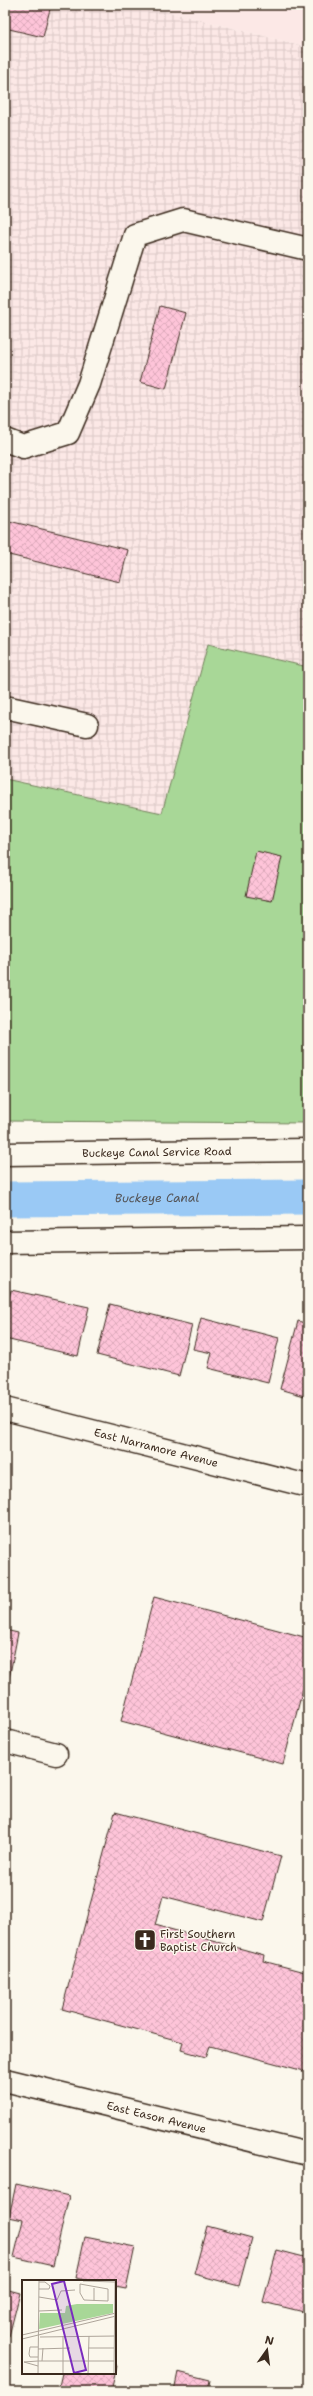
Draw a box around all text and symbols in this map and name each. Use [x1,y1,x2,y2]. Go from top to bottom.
street label: Buckeye Canal Service Road [82,1144,232,1160]
water label: Buckeye Canal [115,1190,199,1206]
street label: East Narramore Avenue [92,1424,220,1470]
church icon: First Southern Baptist Church [132,1927,158,1953]
place label: First Southern Baptist Church [160,1927,237,1955]
street label: East Eason Avenue [105,2098,208,2136]
inset map [22,2280,116,2374]
north arrow [247,2330,287,2370]
text: N [263,2332,276,2349]

